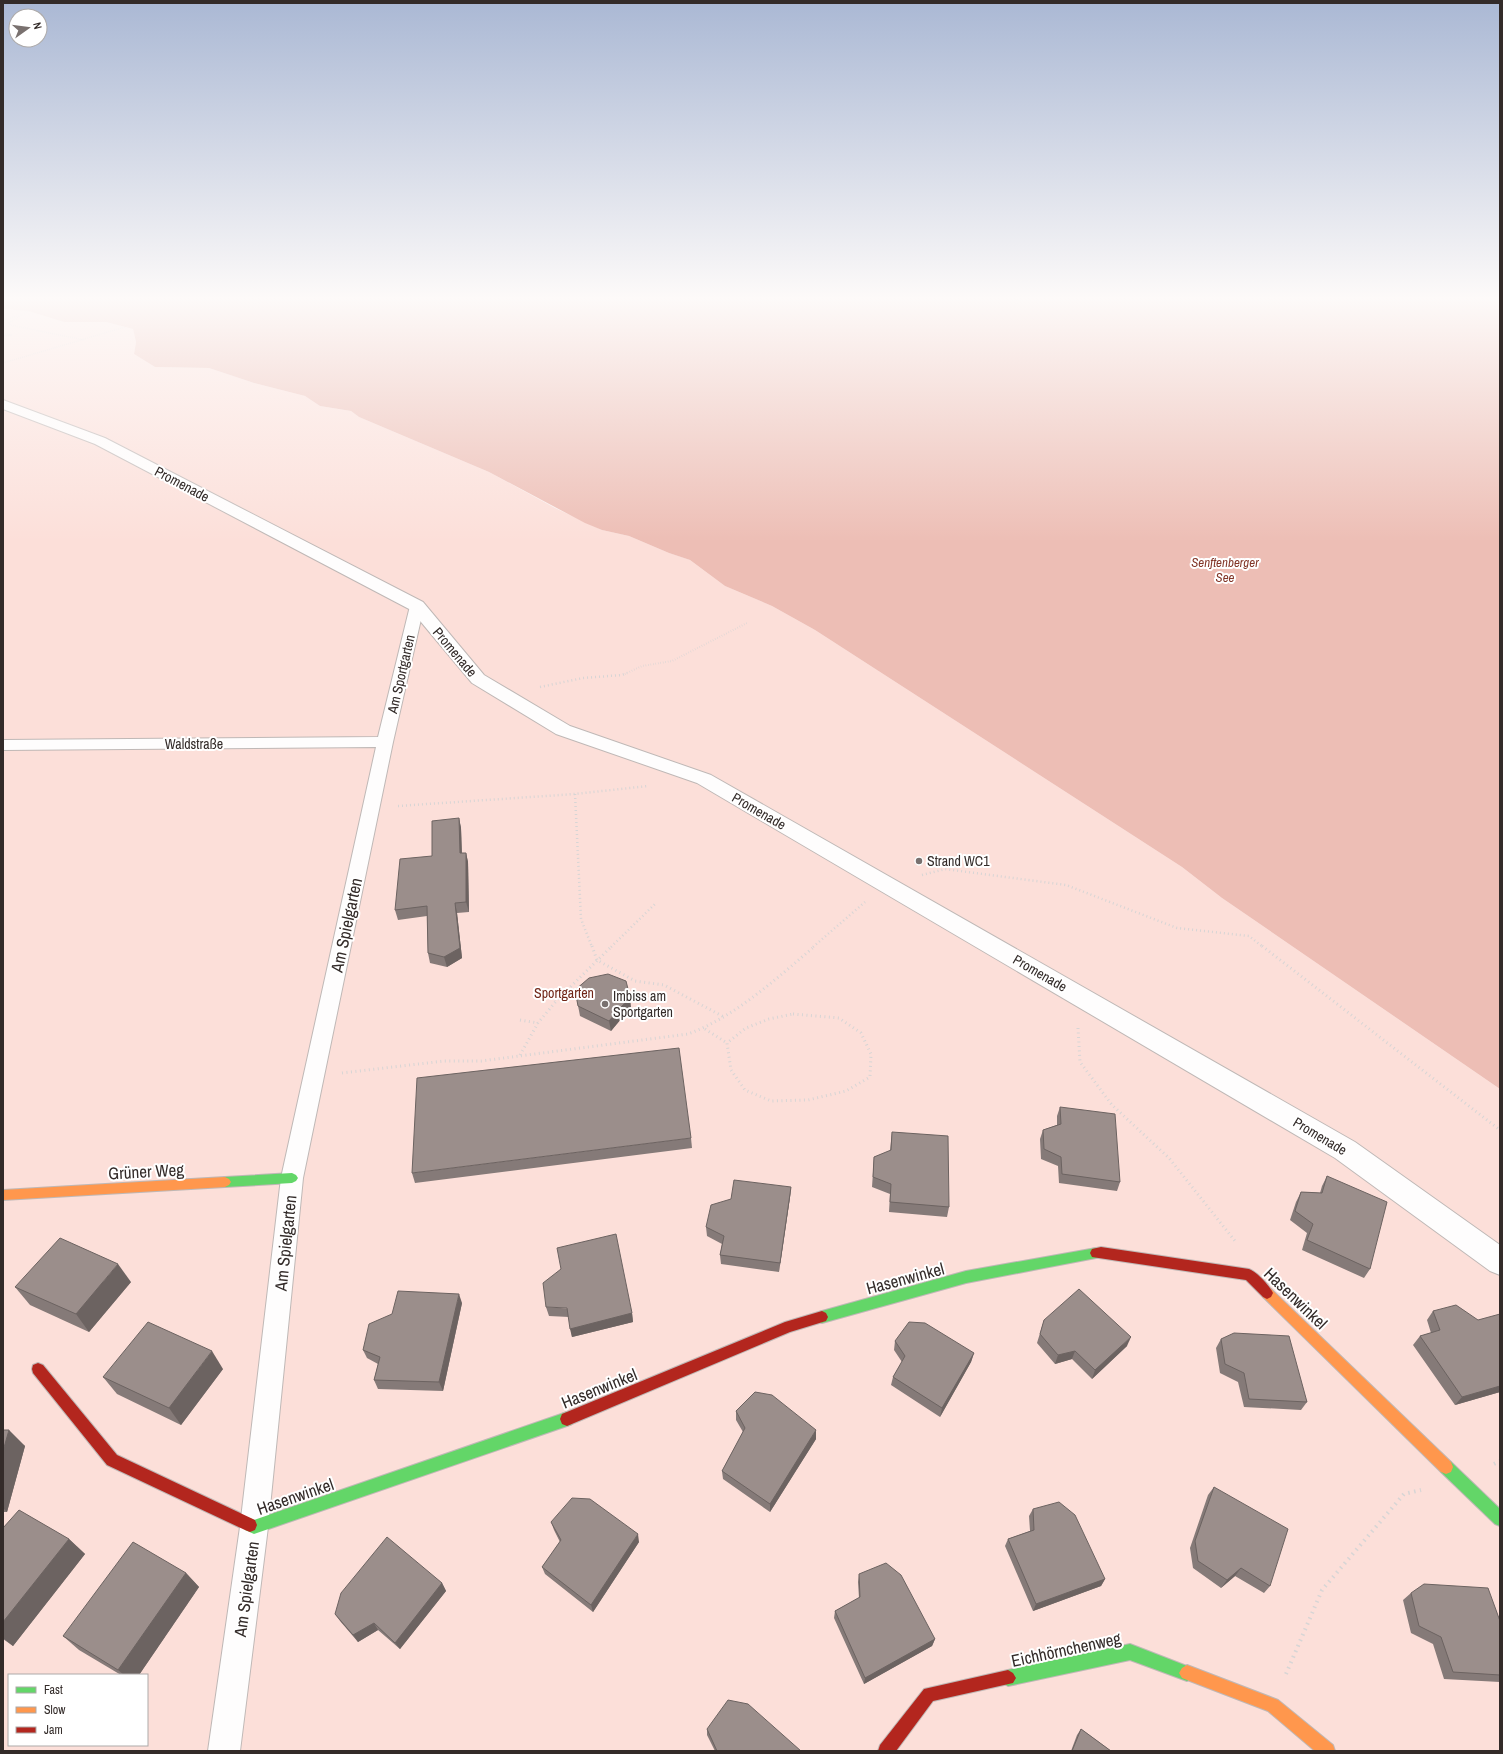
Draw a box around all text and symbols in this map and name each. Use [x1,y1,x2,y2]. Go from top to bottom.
north arrow [8,8,48,48]
text: N [30,21,45,30]
street label: Promenade [152,462,212,506]
water label: Senftenberger See [1191,554,1259,586]
street label: Promenade [429,623,481,681]
street label: Am Sportgarten [383,633,419,716]
street label: Waldstraße [165,735,223,753]
street label: Promenade [729,788,789,834]
place label: Strand WC1 [927,852,990,870]
marker: Strand WC1 [914,856,924,866]
street label: Am Spielgarten [325,876,367,975]
street label: Promenade [1010,950,1070,996]
park label: Sportgarten [534,984,594,1002]
place label: Imbiss am Sportgarten [613,987,673,1021]
marker: Imbiss am Sportgarten [600,999,610,1009]
street label: Promenade [1290,1113,1350,1159]
street label: Grüner Weg [108,1158,185,1184]
street label: Am Spielgarten [268,1194,301,1293]
street label: Hasenwinkel [863,1257,947,1299]
street label: Hasenwinkel [1259,1262,1333,1334]
street label: Hasenwinkel [558,1362,640,1414]
street label: Hasenwinkel [254,1472,336,1520]
street label: Am Spielgarten [228,1540,264,1639]
street label: Eichhörnchenweg [1009,1626,1123,1672]
legend [8,1674,148,1746]
text: Fast [44,1682,63,1698]
text: Slow [44,1702,66,1718]
text: Jam [44,1722,63,1738]

